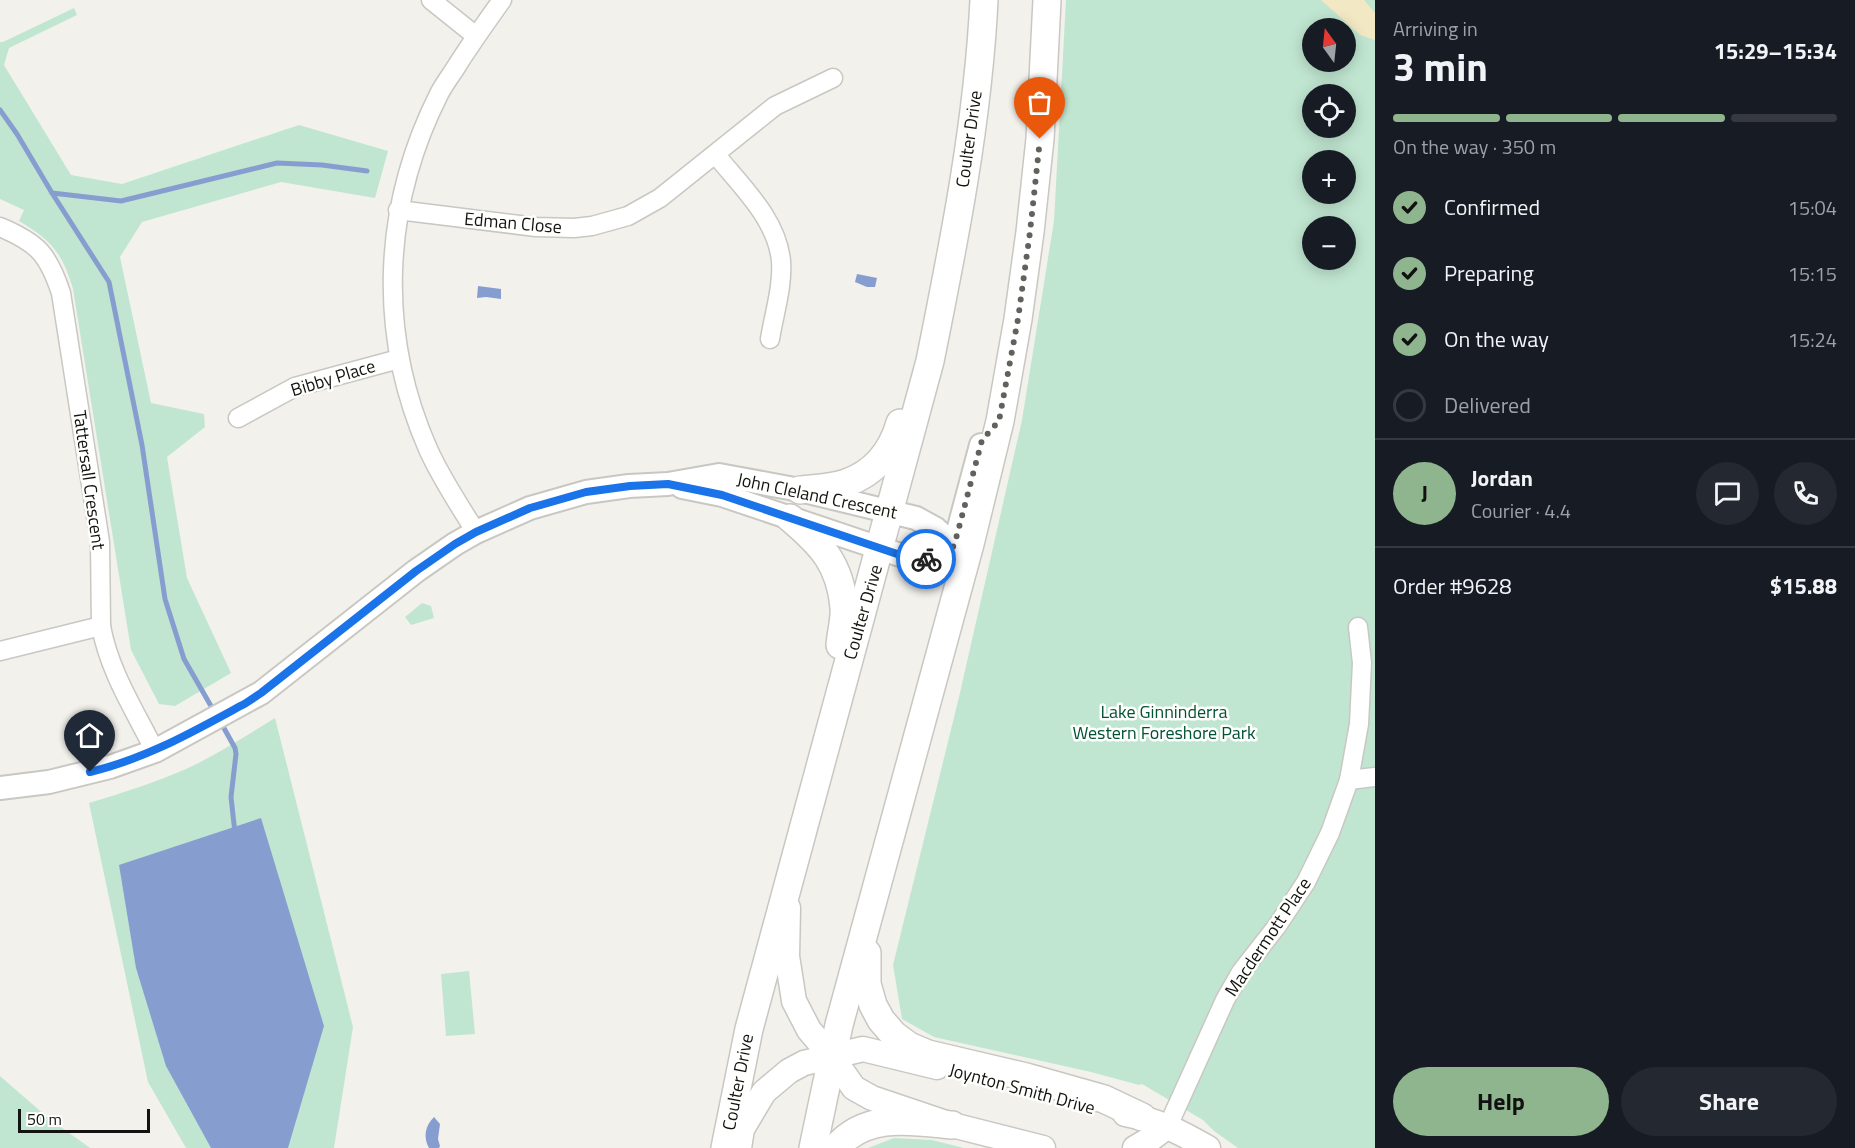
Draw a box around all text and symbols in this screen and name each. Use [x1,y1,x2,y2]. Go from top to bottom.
text: Arriving in [1393,13,1478,44]
north arrow [1302,18,1356,72]
map controls [1302,18,1356,270]
text: 15:29–15:34 [1714,34,1837,68]
text: 3 min [1393,37,1488,96]
pin [1014,77,1065,139]
button: locate [1302,84,1356,138]
icon: bag [1023,86,1056,119]
street label: Coulter Drive [948,89,989,189]
text: On the way · 350 m [1393,131,1556,162]
button: + [1302,150,1356,204]
text: Confirmed [1444,190,1540,224]
icon: check [1393,191,1426,224]
text: 15:04 [1788,192,1837,223]
street label: Edman Close [463,205,563,240]
button: − [1302,216,1356,270]
text: Preparing [1444,256,1534,290]
icon: check [1393,257,1426,290]
text: 15:15 [1788,258,1837,289]
text: On the way [1444,322,1549,356]
icon: check [1393,323,1426,356]
text: 15:24 [1788,324,1837,355]
street label: Bibby Place [287,352,378,403]
text: Delivered [1444,388,1531,422]
street label: Tattersall Crescent [66,408,113,552]
text: Jordan [1471,461,1533,495]
button: chat [1696,462,1759,525]
button: phone [1774,462,1837,525]
street label: John Cleland Crescent [734,465,900,526]
text: J [1421,476,1428,510]
text: Courier · 4.4 [1471,495,1571,526]
courier [896,529,956,589]
icon: bike [910,543,943,576]
street label: Coulter Drive [836,561,889,663]
text: Order #9628 [1393,569,1512,603]
text: $15.88 [1770,569,1837,603]
park label: Lake Ginninderra Western Foreshore Park [1072,698,1256,746]
pin [64,710,115,772]
icon: home [73,719,106,752]
street label: Macdermott Place [1218,872,1318,1002]
street label: Coulter Drive [715,1031,760,1132]
street label: Joynton Smith Drive [946,1056,1098,1121]
button: Help [1393,1067,1609,1136]
button: Share [1621,1067,1837,1136]
scale bar [18,1106,150,1134]
text: 50 m [27,1107,62,1131]

